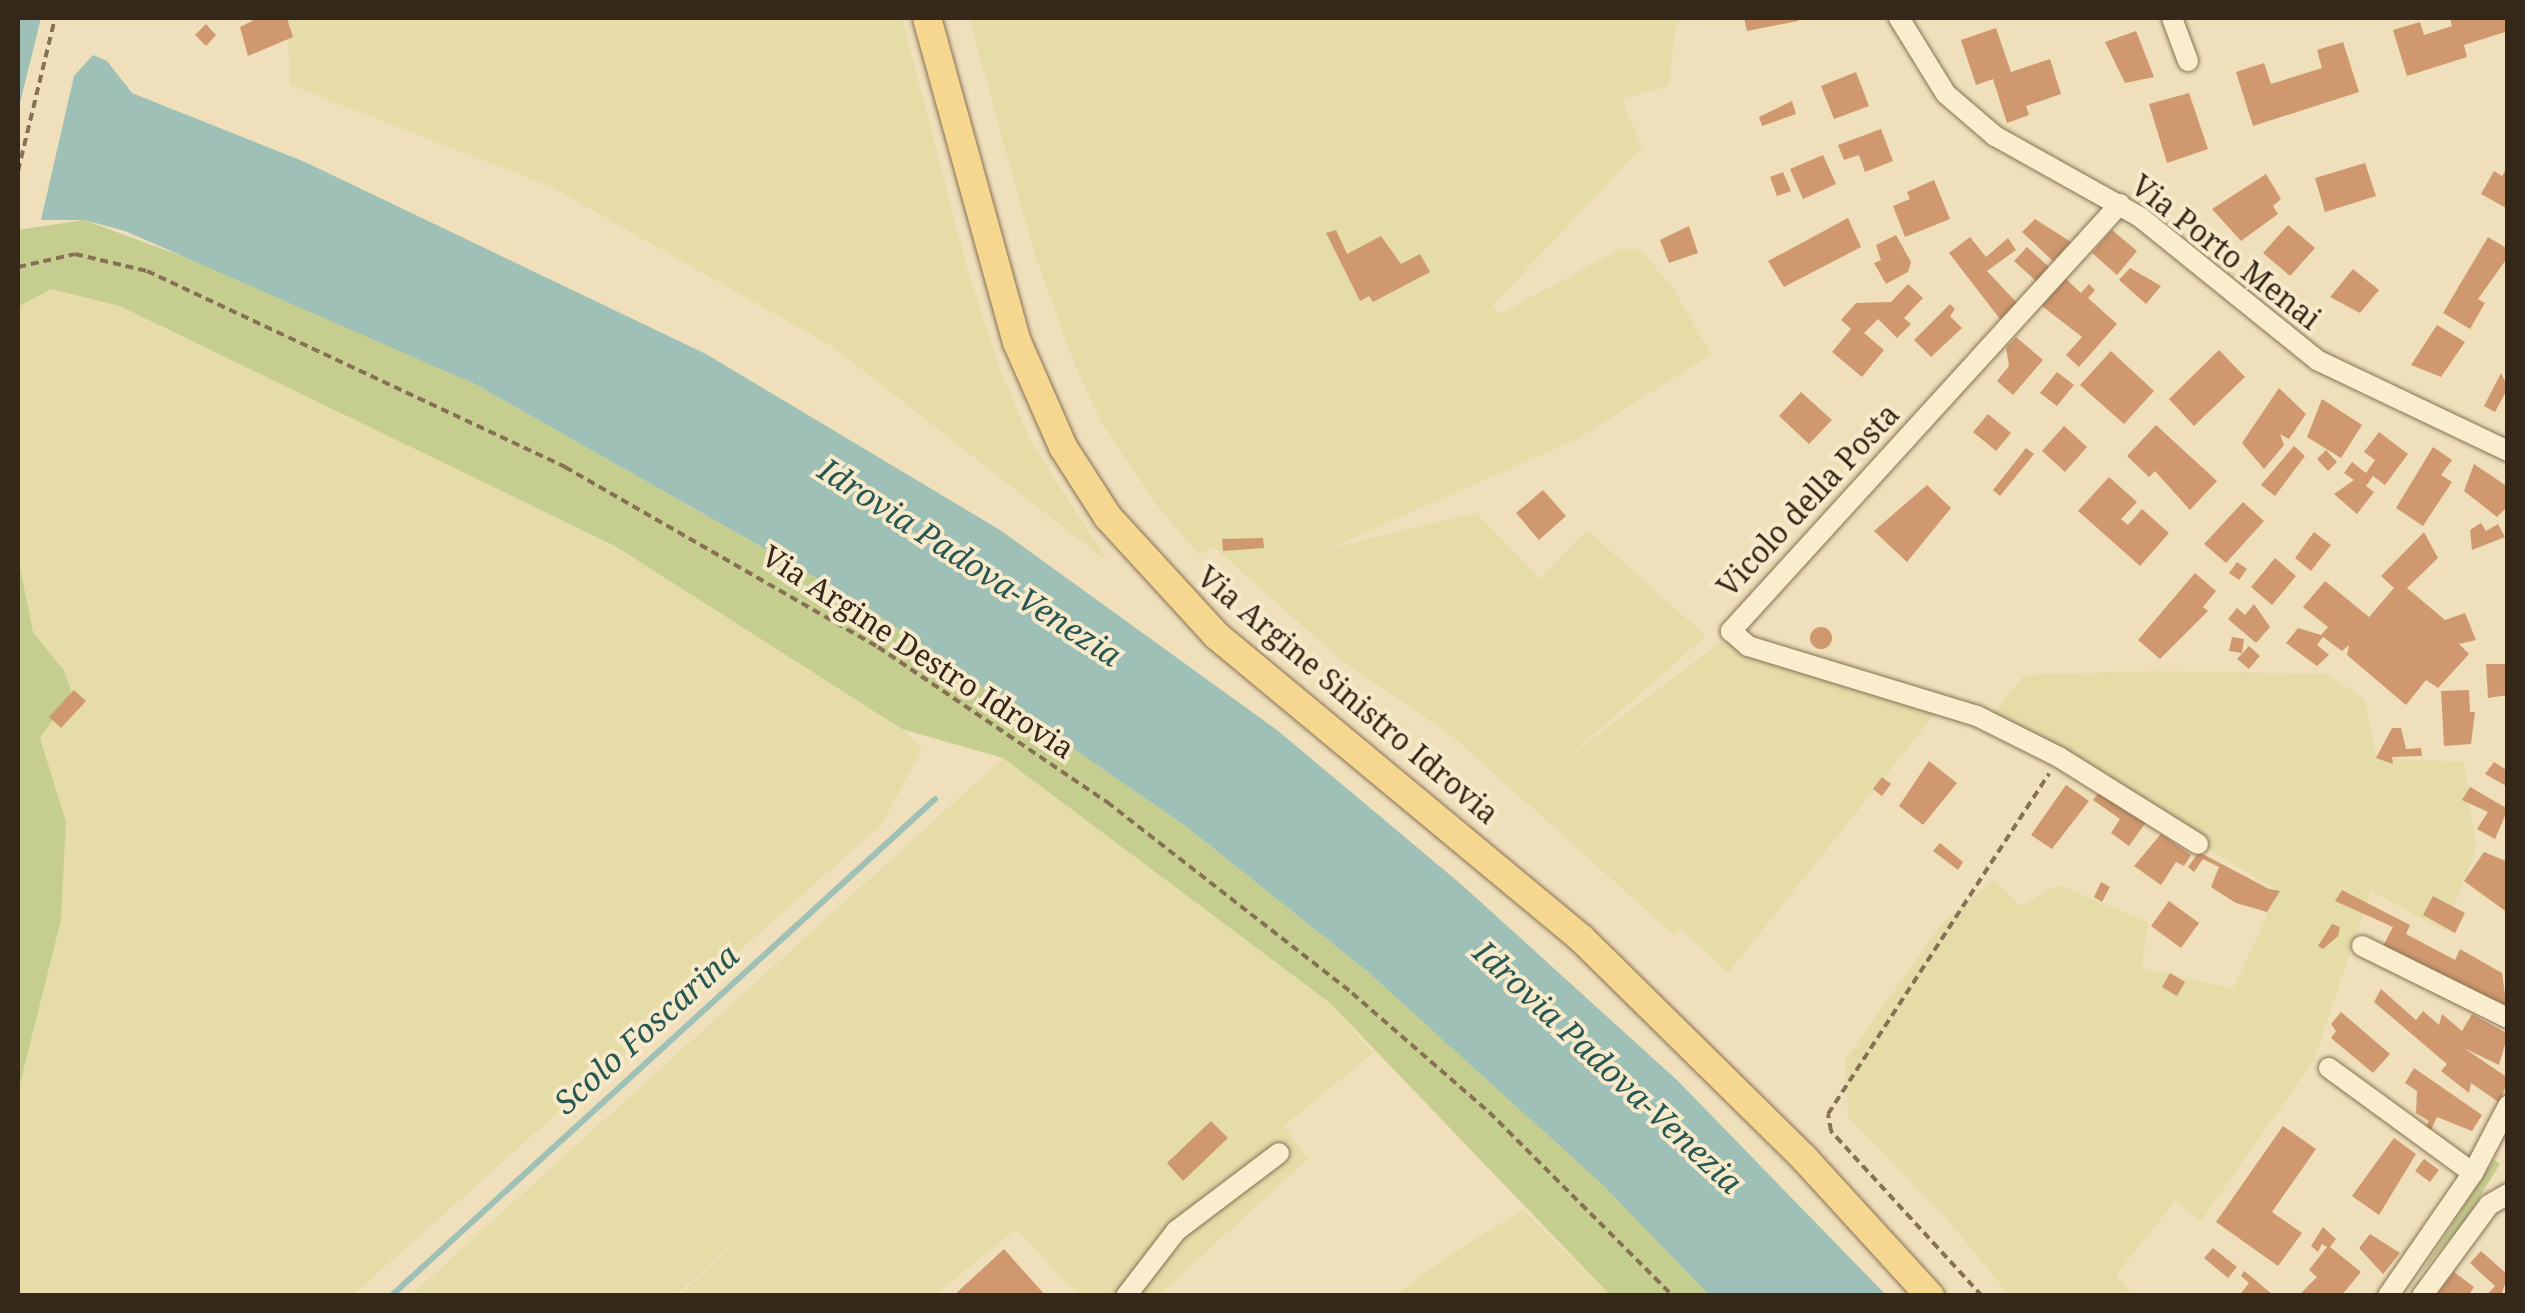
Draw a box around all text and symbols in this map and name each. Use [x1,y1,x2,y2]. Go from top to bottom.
street label: Via Porto Menai [2124,167,2328,337]
street label: Vicolo della Posta [1709,396,1907,604]
water label: Idrovia Padova-Venezia [812,450,1128,674]
street label: Via Argine Destro Idrovia [755,538,1081,766]
street label: Via Argine Sinistro Idrovia [1190,559,1506,831]
water label: Idrovia Padova-Venezia [1466,933,1750,1201]
water label: Scolo Foscarina [546,936,746,1122]

